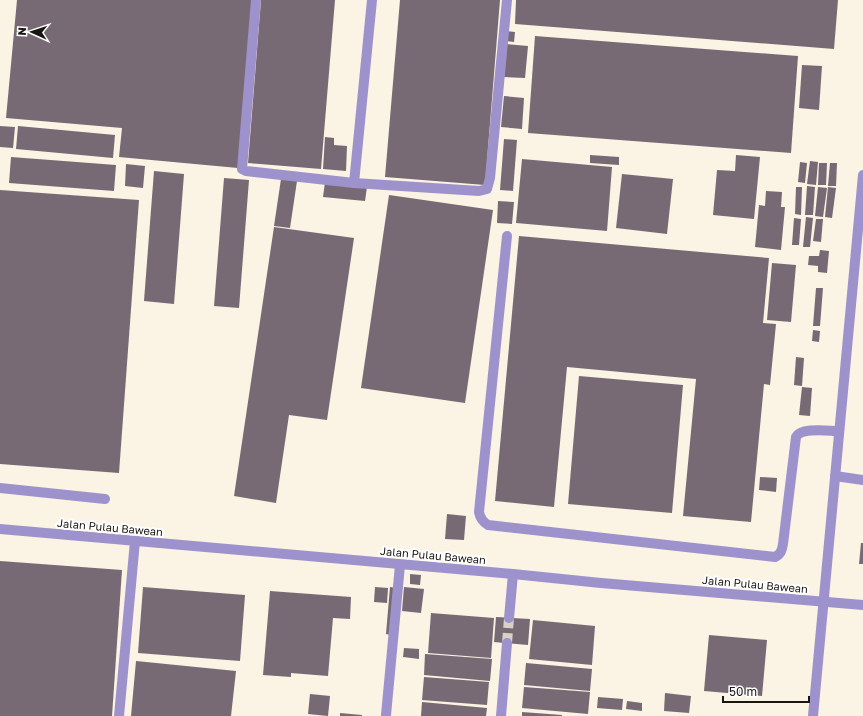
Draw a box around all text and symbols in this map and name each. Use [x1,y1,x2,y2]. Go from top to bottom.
north arrow [12,12,52,52]
text: N [15,27,28,36]
street label: Jalan Pulau Bawean [57,516,163,538]
street label: Jalan Pulau Bawean [380,544,486,566]
street label: Jalan Pulau Bawean [702,573,808,595]
scale bar [723,678,809,704]
text: 50 m [729,684,757,699]

